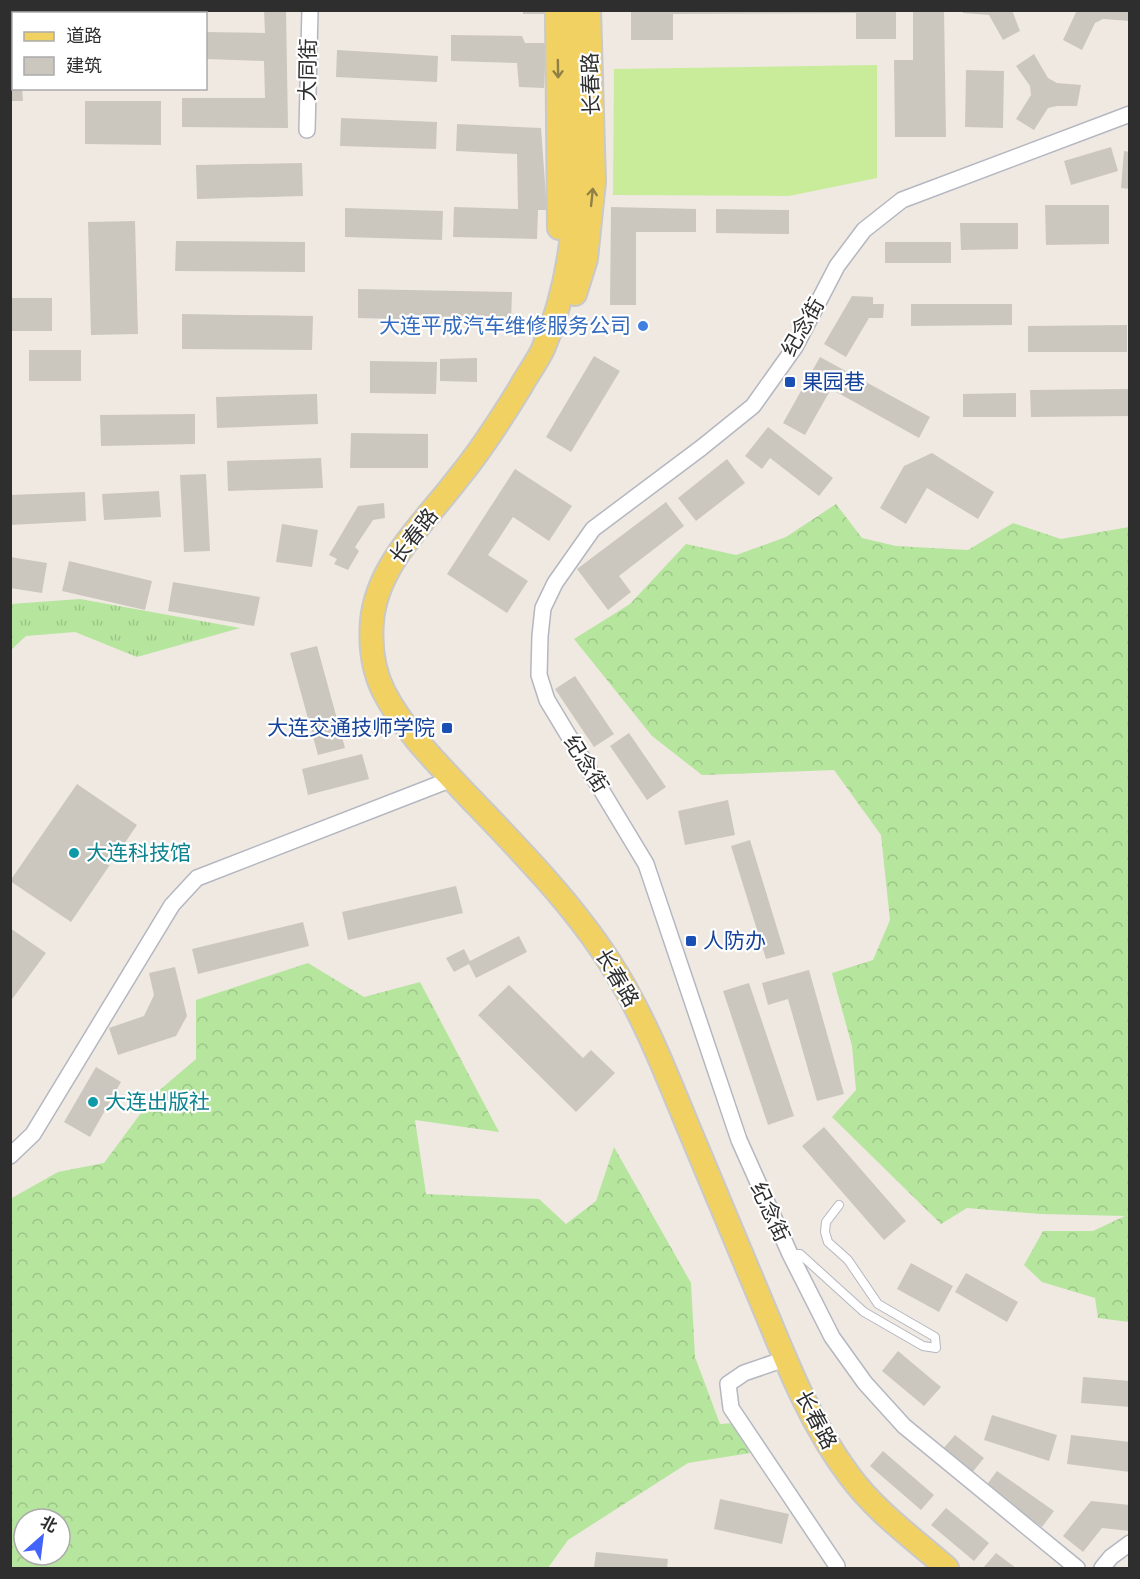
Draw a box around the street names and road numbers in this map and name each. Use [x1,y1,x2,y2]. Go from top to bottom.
street label: 大同街 [293,38,320,102]
street label: 长春路 [576,52,603,116]
street label: 纪念街 [775,293,828,360]
street label: 长春路 [384,503,442,568]
street label: 纪念街 [560,730,615,797]
street label: 长春路 [591,944,645,1011]
street label: 纪念街 [747,1178,796,1245]
street label: 长春路 [791,1386,843,1453]

